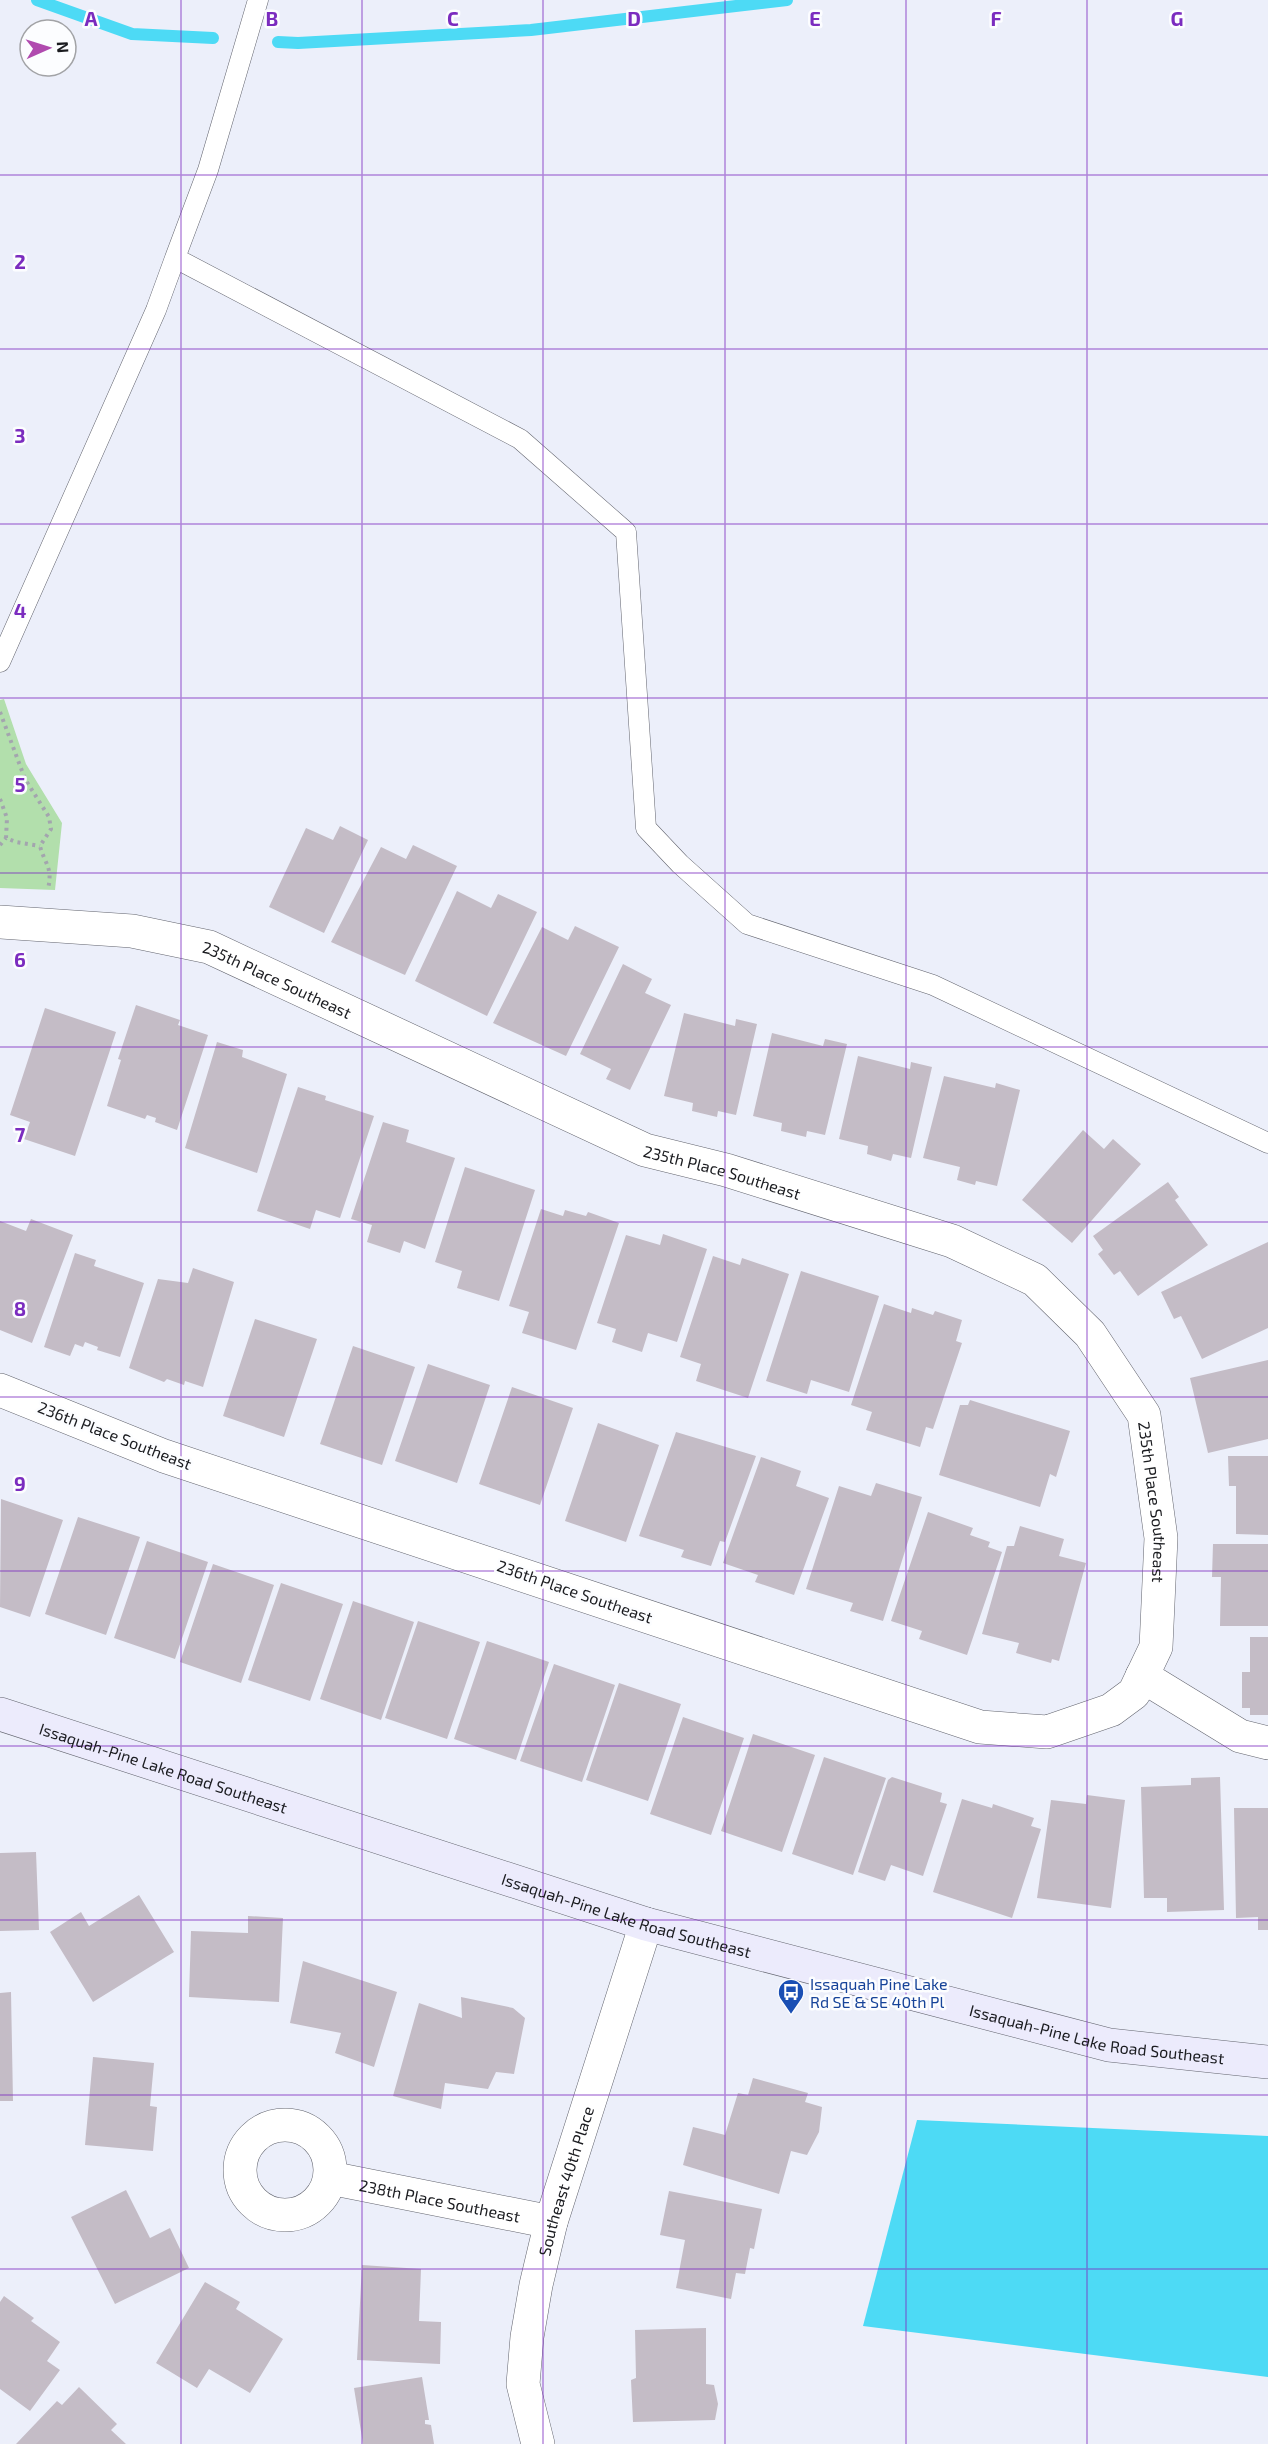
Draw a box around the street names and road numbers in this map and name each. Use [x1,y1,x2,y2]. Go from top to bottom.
street label: 235th Place Southeast [201,936,355,1022]
street label: 235th Place Southeast [642,1140,803,1202]
street label: 236th Place Southeast [36,1397,194,1473]
street label: 235th Place Southeast [1135,1420,1171,1583]
street label: 236th Place Southeast [495,1555,655,1627]
street label: Issaquah-Pine Lake Road Southeast [37,1718,290,1816]
street label: Issaquah-Pine Lake Road Southeast [499,1868,753,1961]
street label: Issaquah-Pine Lake Road Southeast [968,2000,1225,2067]
street label: Southeast 40th Place [534,2104,597,2258]
street label: 238th Place Southeast [358,2175,522,2225]

